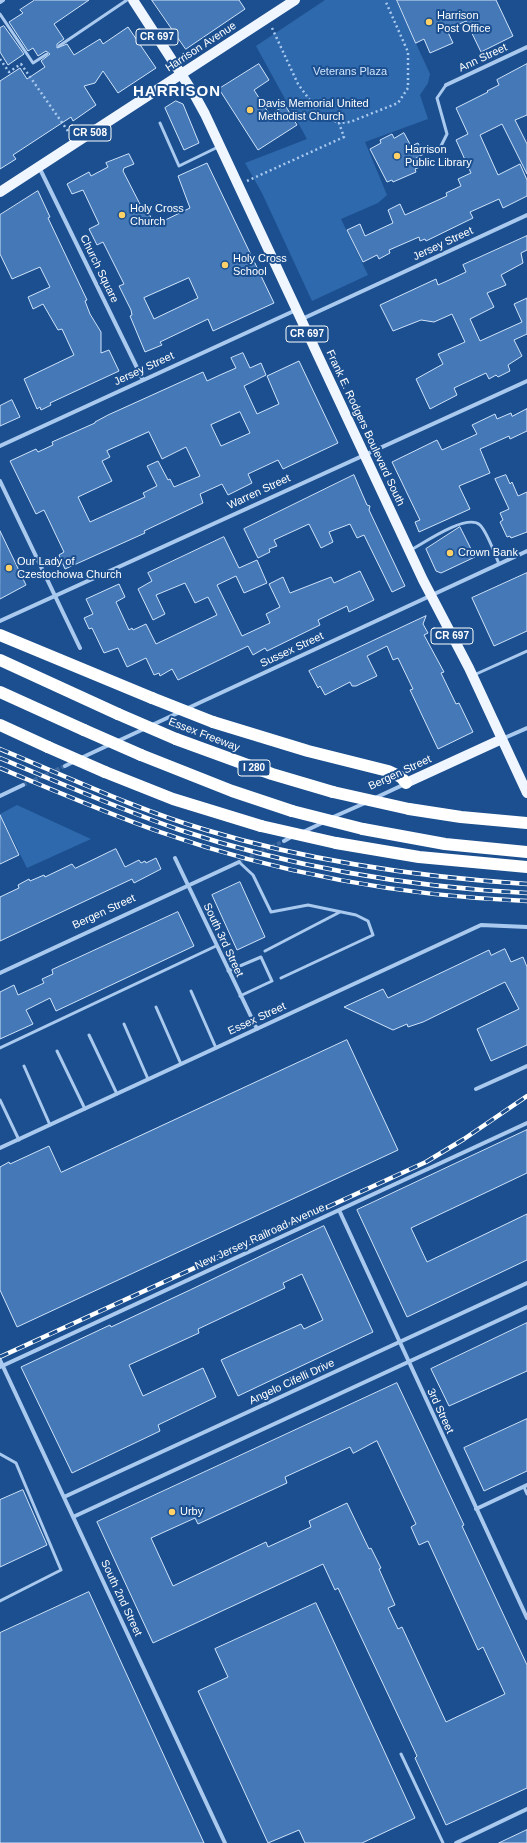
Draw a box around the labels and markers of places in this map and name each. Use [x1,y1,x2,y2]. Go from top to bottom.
place label: Harrison Post Office [437,9,491,35]
marker: Harrison Post Office [424,17,434,27]
place label: Davis Memorial United Methodist Church [258,97,369,123]
marker: Davis Memorial United Methodist Church [245,105,255,115]
place label: Harrison Public Library [405,143,472,169]
marker: Harrison Public Library [392,151,402,161]
place label: Holy Cross Church [130,202,184,228]
marker: Holy Cross Church [117,210,127,220]
place label: Holy Cross School [233,252,287,278]
marker: Holy Cross School [220,260,230,270]
place label: Crown Bank [458,546,518,560]
marker: Crown Bank [445,548,455,558]
place label: Our Lady of Czestochowa Church [17,555,122,581]
marker: Our Lady of Czestochowa Church [4,563,14,573]
place label: Urby [180,1505,203,1519]
marker: Urby [167,1507,177,1517]

